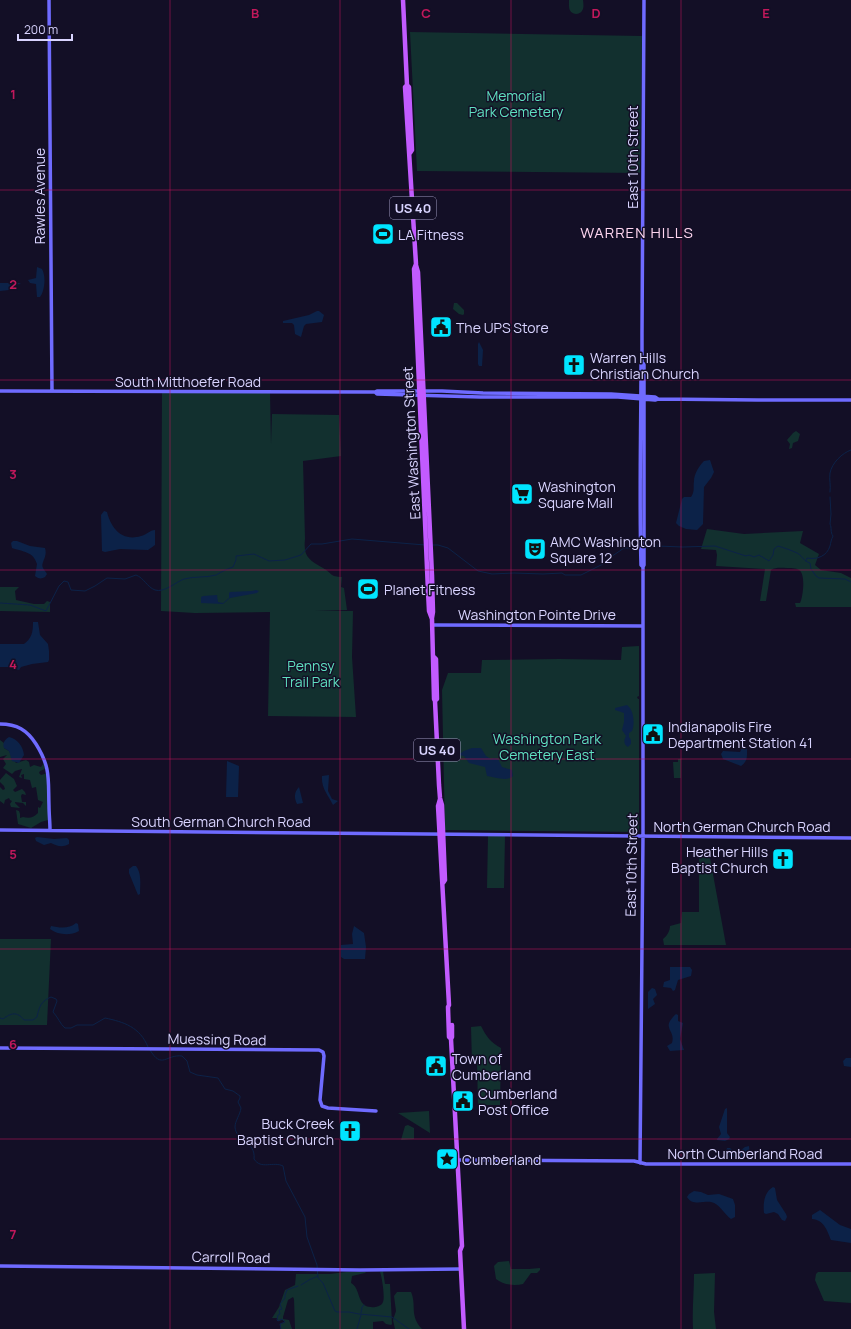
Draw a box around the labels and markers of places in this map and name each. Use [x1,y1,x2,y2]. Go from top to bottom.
sports icon: LA Fitness [370,221,396,247]
place label: LA Fitness [398,225,464,244]
public building icon: The UPS Store [428,314,454,340]
place label: The UPS Store [456,318,549,337]
place label: Warren Hills Christian Church [590,348,699,383]
church icon: Warren Hills Christian Church [561,352,587,378]
place label: Washington Square Mall [538,477,616,512]
supermarket icon: Washington Square Mall [509,481,535,507]
place label: AMC Washington Square 12 [550,532,661,567]
theatre icon: AMC Washington Square 12 [522,536,548,562]
sports icon: Planet Fitness [355,576,381,602]
place label: Planet Fitness [384,580,475,599]
place label: Indianapolis Fire Department Station 41 [668,717,813,752]
public building icon: Indianapolis Fire Department Station 41 [640,721,666,747]
place label: Heather Hills Baptist Church [671,842,768,877]
church icon: Heather Hills Baptist Church [770,846,796,872]
place label: Town of Cumberland [452,1049,531,1084]
public building icon: Town of Cumberland [423,1053,449,1079]
place label: Cumberland Post Office [478,1084,557,1119]
public building icon: Cumberland Post Office [450,1088,476,1114]
place label: Buck Creek Baptist Church [237,1114,335,1149]
church icon: Buck Creek Baptist Church [337,1118,363,1144]
place icon: Cumberland [434,1146,460,1172]
place label: Cumberland [462,1150,541,1169]

